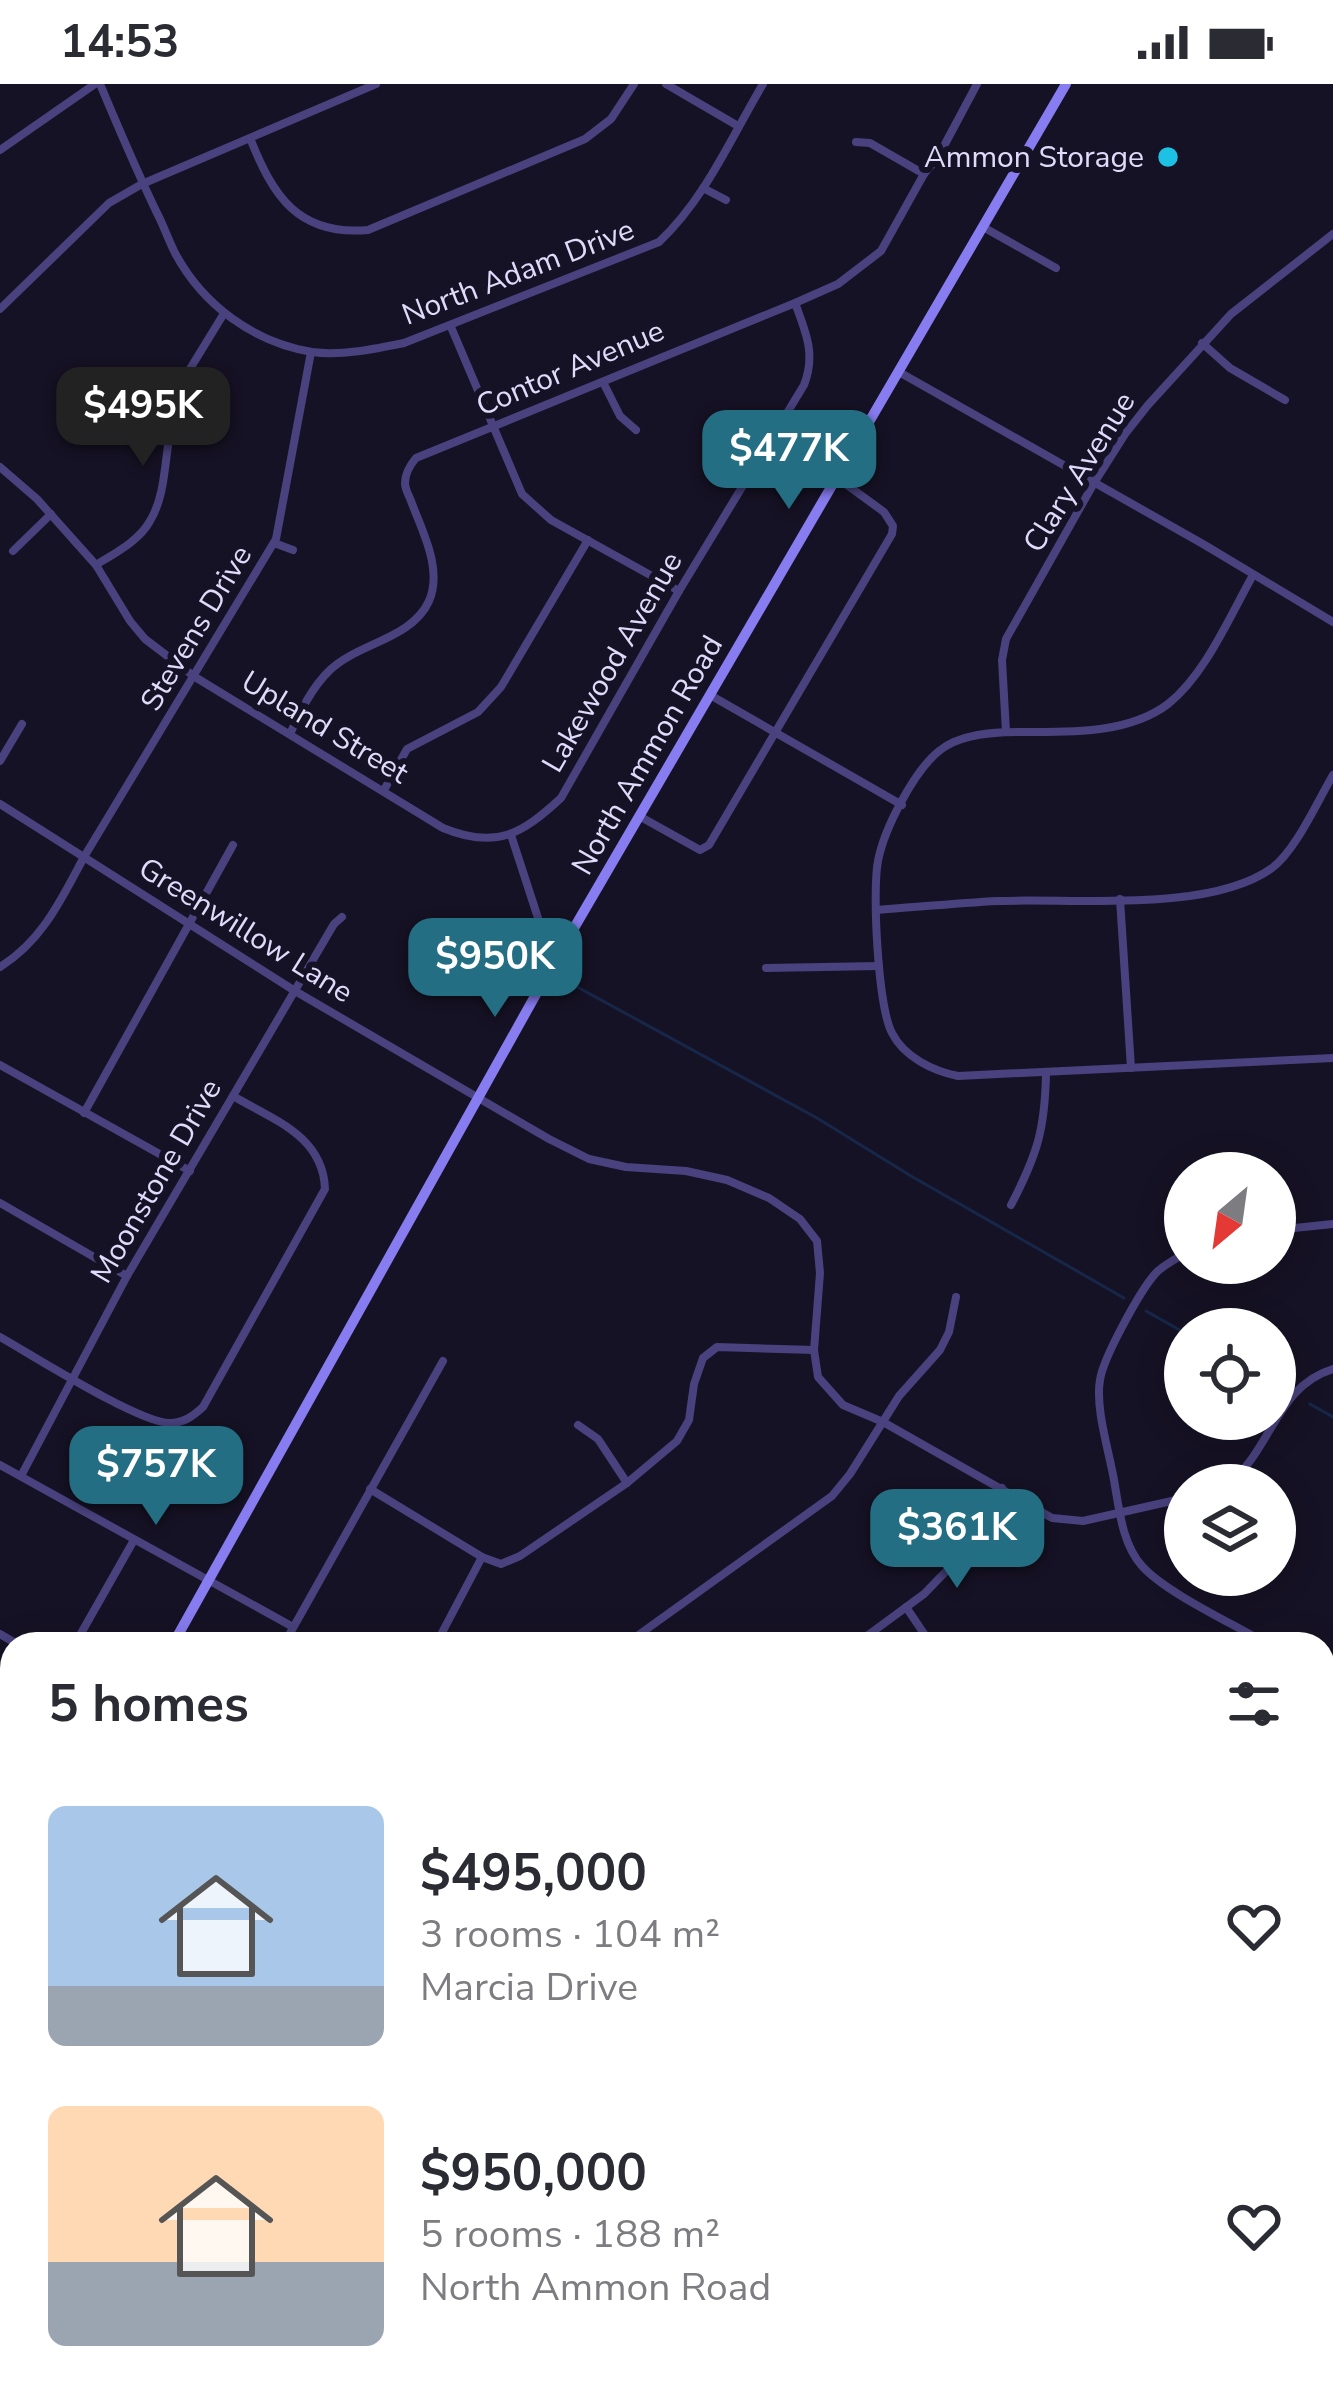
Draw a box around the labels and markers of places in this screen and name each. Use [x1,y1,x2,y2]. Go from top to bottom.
place label: Ammon Storage [924,137,1144,178]
marker: Ammon Storage [1155,144,1181,170]
pin: $495K [59,367,227,469]
pin: $477K [705,410,873,512]
pin: $950K [411,918,579,1020]
pin: $757K [72,1426,240,1528]
pin: $361K [873,1489,1041,1591]

